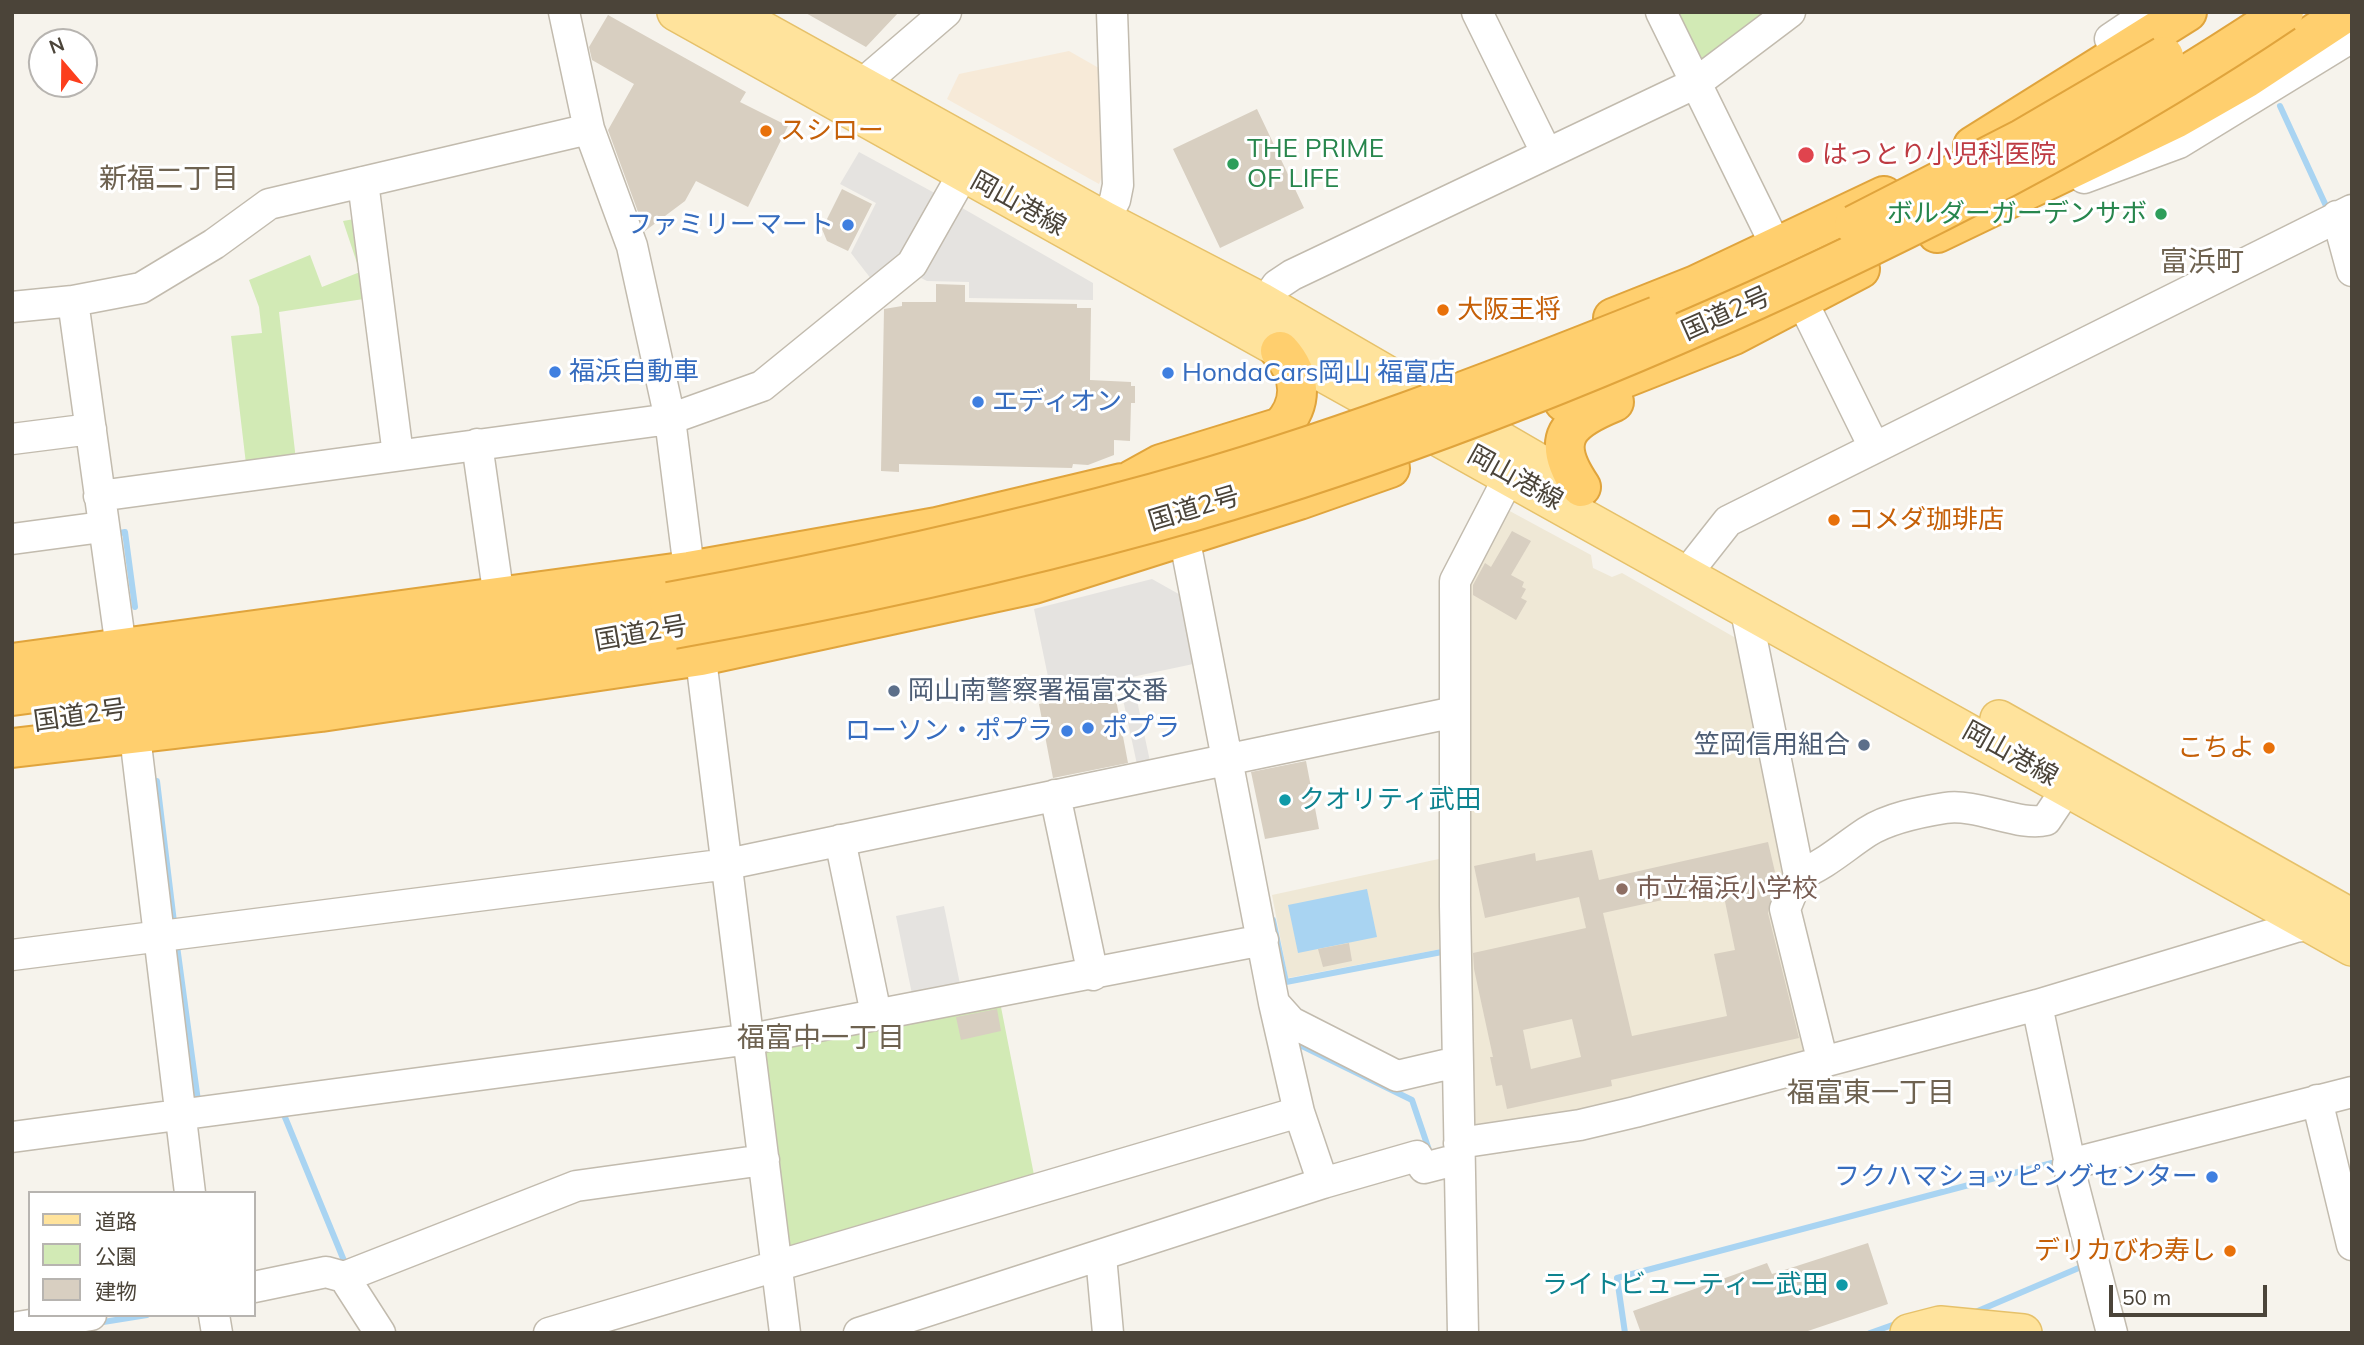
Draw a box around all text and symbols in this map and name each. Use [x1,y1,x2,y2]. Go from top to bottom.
north arrow [28,28,98,98]
text: N [46,31,67,59]
place label: スシロー [780,115,884,147]
marker: スシロー [758,123,774,139]
place label: THE PRIME OF LIFE [1247,133,1384,194]
place label: はっとり小児科医院 [1822,139,2056,171]
marker: はっとり小児科医院 [1796,145,1816,165]
marker: THE PRIME OF LIFE [1225,156,1241,172]
district label: 新福二丁目 [99,163,239,197]
street label: 岡山港線 [965,165,1071,243]
place label: ボルダーガーデンサボ [1887,198,2147,230]
marker: ボルダーガーデンサボ [2153,206,2169,222]
place label: ファミリーマート [626,209,834,241]
marker: ファミリーマート [840,217,856,233]
district label: 富浜町 [2160,246,2244,280]
street label: 国道2号 [1677,281,1775,347]
place label: 大阪王将 [1457,294,1561,326]
marker: 大阪王将 [1435,302,1451,318]
place label: 福浜自動車 [569,356,699,388]
place label: HondaCars岡山 福富店 [1182,357,1455,389]
marker: 福浜自動車 [547,364,563,380]
marker: HondaCars岡山 福富店 [1160,365,1176,381]
place label: エディオン [992,386,1122,418]
marker: エディオン [970,394,986,410]
street label: 岡山港線 [1462,439,1568,517]
street label: 国道2号 [1145,480,1243,538]
place label: コメダ珈琲店 [1848,504,2004,536]
marker: コメダ珈琲店 [1826,512,1842,528]
street label: 国道2号 [592,611,690,657]
place label: 岡山南警察署福富交番 [908,675,1168,707]
marker: 岡山南警察署福富交番 [886,683,902,699]
street label: 国道2号 [31,694,129,738]
place label: ポプラ [1102,712,1180,744]
place label: ローソン・ポプラ [845,715,1053,747]
street label: 岡山港線 [1957,715,2063,793]
marker: ポプラ [1080,720,1096,736]
marker: ローソン・ポプラ [1059,723,1075,739]
place label: 笠岡信用組合 [1694,729,1850,761]
place label: こちよ [2177,732,2255,764]
marker: 笠岡信用組合 [1856,737,1872,753]
marker: こちよ [2261,740,2277,756]
place label: クオリティ武田 [1299,784,1481,816]
marker: クオリティ武田 [1277,792,1293,808]
place label: 市立福浜小学校 [1636,873,1818,905]
marker: 市立福浜小学校 [1614,881,1630,897]
district label: 福富中一丁目 [737,1022,905,1056]
district label: 福富東一丁目 [1787,1077,1955,1111]
place label: フクハマショッピングセンター [1834,1161,2198,1193]
marker: フクハマショッピングセンター [2204,1169,2220,1185]
legend [28,1191,256,1317]
text: 道路 [95,1208,137,1234]
place label: デリカびわ寿し [2034,1235,2216,1267]
text: 公園 [95,1243,137,1269]
marker: デリカびわ寿し [2222,1243,2238,1259]
place label: ライトビューティー武田 [1542,1269,1828,1301]
scale bar [2112,1272,2270,1316]
marker: ライトビューティー武田 [1834,1277,1850,1293]
text: 建物 [95,1278,137,1304]
text: 50 m [2122,1284,2171,1310]

